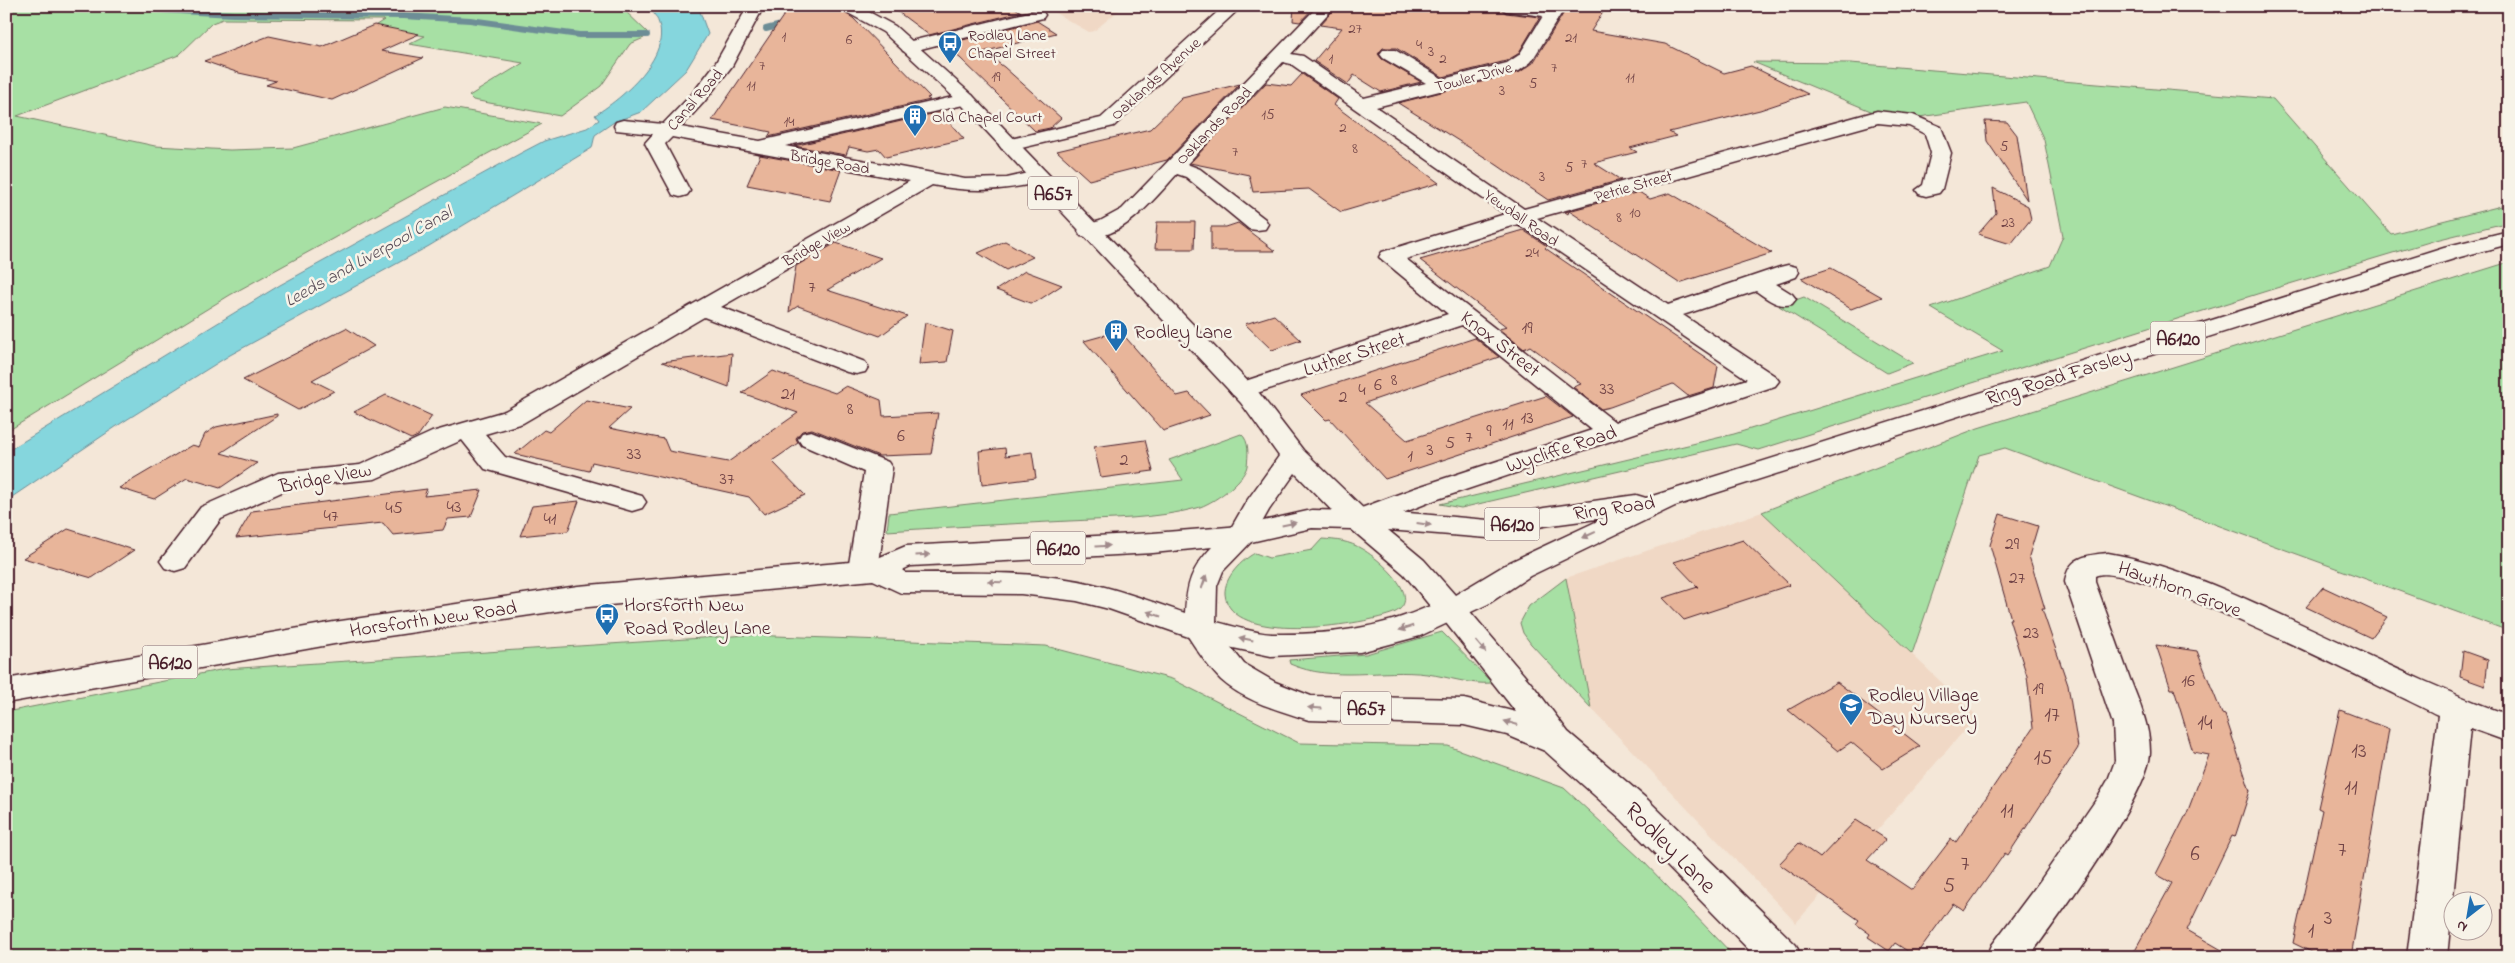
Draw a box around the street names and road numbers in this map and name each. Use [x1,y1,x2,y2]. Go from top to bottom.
street label: Oaklands Avenue [1106,32,1207,127]
street label: Towler Drive [1432,56,1516,100]
street label: Canal Road [662,64,729,137]
street label: Oaklands Road [1171,82,1258,171]
street label: Bridge Road [787,144,872,182]
street label: Petrie Street [1592,164,1676,210]
road number: A657 [1028,177,1078,210]
street label: Yewdall Road [1478,184,1563,253]
street label: Bridge View [778,216,855,274]
street label: Knox Street [1453,305,1546,386]
road number: A6120 [2150,322,2206,354]
street label: Luther Street [1300,325,1410,385]
street label: Ring Road Farsley [1982,343,2135,415]
street label: Wycliffe Road [1503,419,1621,482]
street label: Bridge View [276,456,374,504]
street label: Ring Road [1572,489,1657,531]
road number: A6120 [1484,508,1540,540]
road number: A6120 [1030,532,1086,564]
street label: Hawthorn Grove [2113,555,2245,626]
street label: Horsforth New Road [348,594,519,647]
road number: A6120 [142,646,198,679]
road number: A657 [1341,691,1391,724]
street label: Rodley Lane [1615,795,1723,904]

